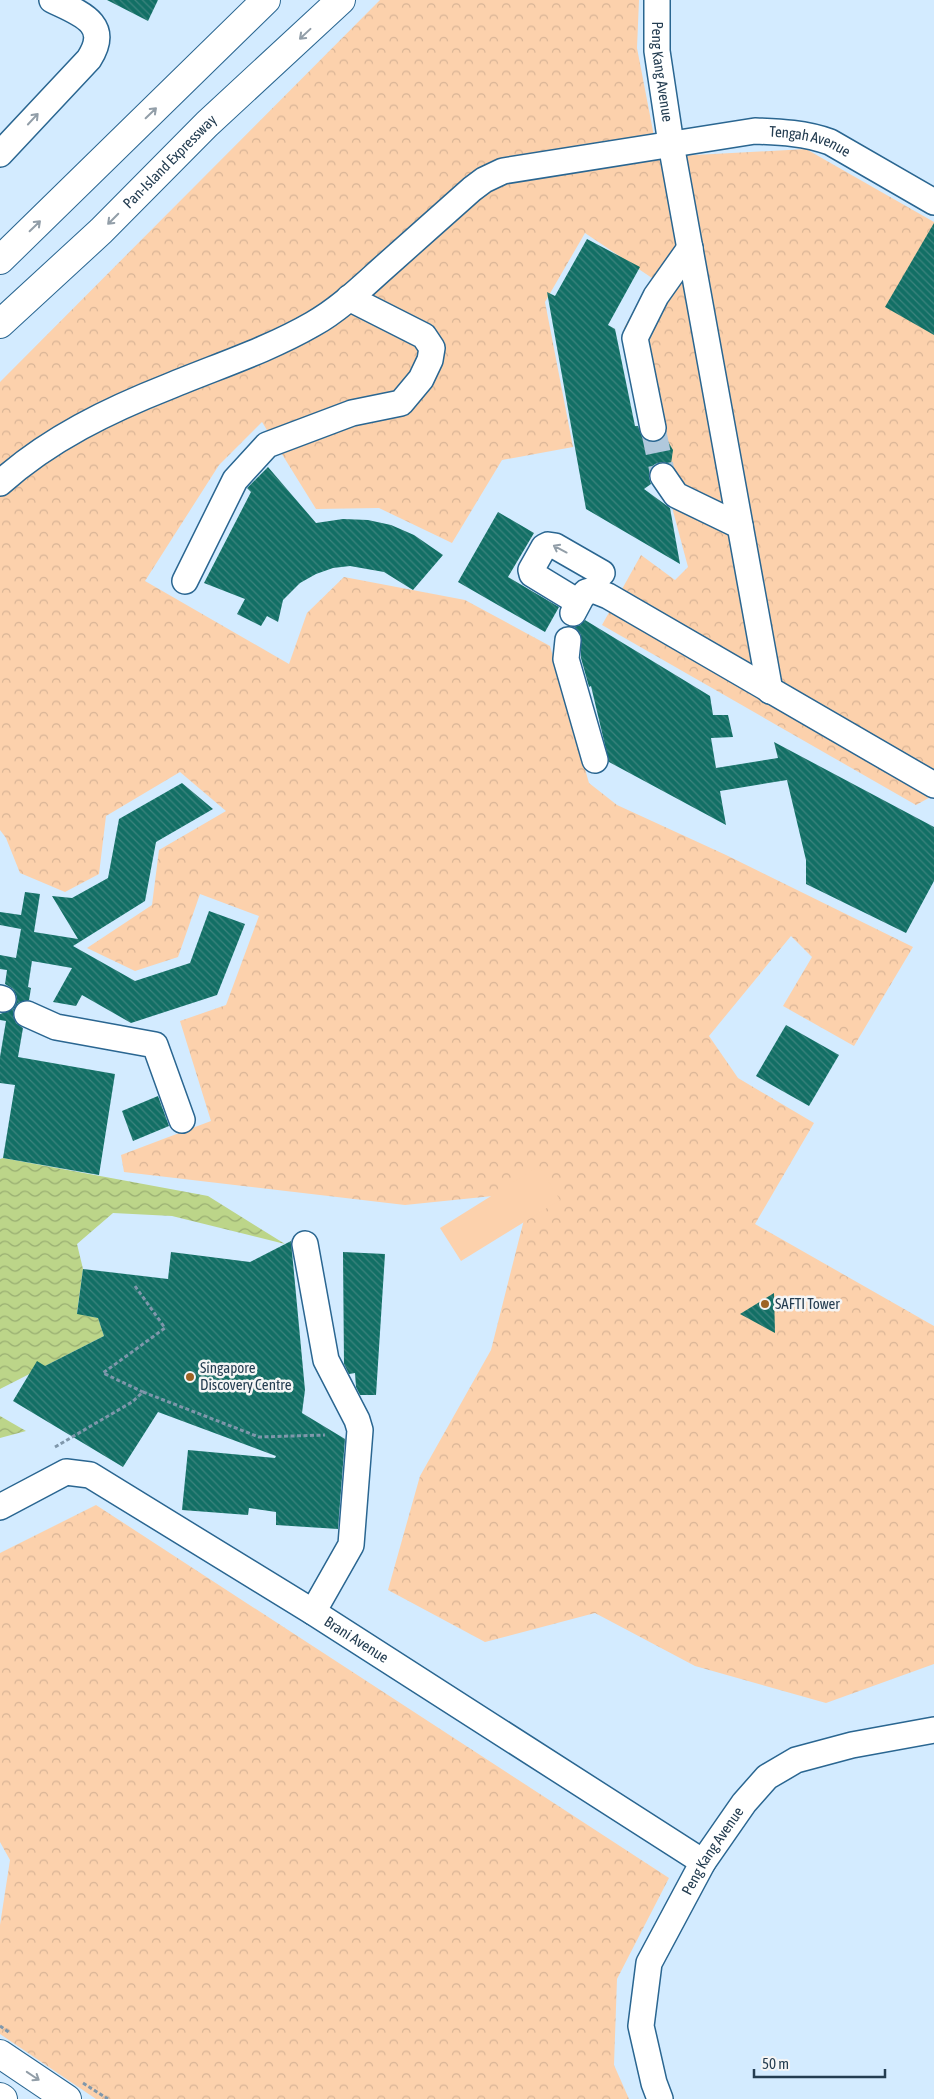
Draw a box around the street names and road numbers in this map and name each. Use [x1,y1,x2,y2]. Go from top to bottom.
street label: Peng Kang Avenue [649,21,677,123]
street label: Pan-Island Expressway [119,111,219,212]
street label: Tengah Avenue [769,123,854,160]
street label: Brani Avenue [321,1613,392,1666]
street label: Peng Kang Avenue [678,1803,747,1898]

